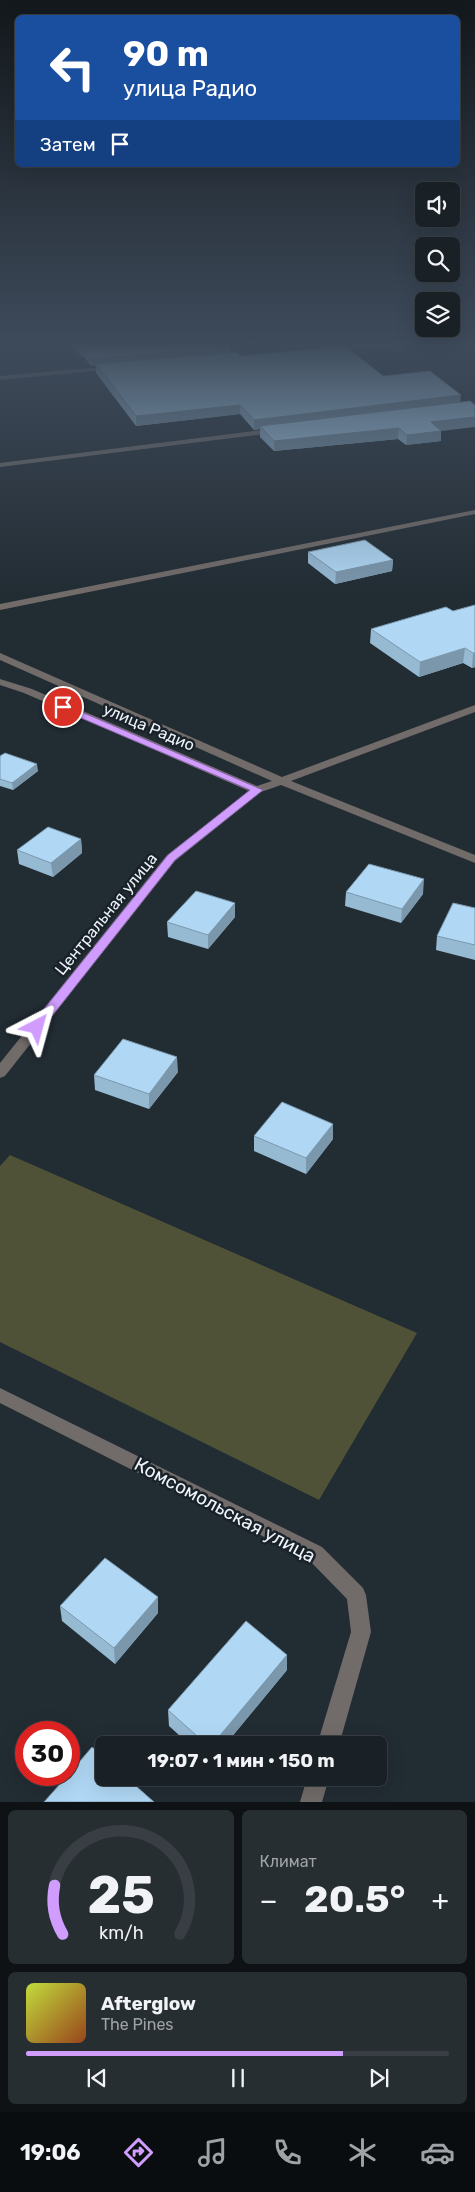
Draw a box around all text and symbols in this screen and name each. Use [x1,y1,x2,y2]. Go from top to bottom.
text: 90 m [123,33,209,75]
icon: left [40,35,105,100]
text: улица Радио [123,75,257,102]
icon: arrive [106,130,134,158]
text: Затем [40,133,96,156]
map controls [415,182,460,337]
button: sound [415,182,460,227]
button: search [415,237,460,282]
button: layers [415,292,460,337]
pin [42,686,84,728]
icon: arrive [49,693,77,721]
street label: улица Радио [100,699,198,755]
street label: Центральная улица [51,849,161,979]
position arrow [10,1000,62,1052]
street label: Комсомольская улица [130,1452,320,1568]
speed limit sign: 30 [15,1721,80,1786]
text: 19:07 · 1 мин · 150 m [147,1749,335,1772]
text: Климат [260,1852,317,1871]
text: 25 [87,1864,154,1926]
text: 20.5° [304,1876,405,1922]
text: − [260,1884,278,1917]
text: + [432,1884,449,1917]
text: km/h [98,1922,143,1943]
text: Afterglow [101,1992,196,2015]
text: The Pines [101,2015,174,2034]
icon: previous [83,2064,111,2092]
icon: pause [224,2064,252,2092]
icon: next [365,2064,393,2092]
icon: directions [121,2135,156,2170]
icon: music [195,2135,230,2170]
icon: phone [270,2135,305,2170]
icon: climate [345,2135,380,2170]
icon: car [420,2135,455,2170]
text: 19:06 [20,2139,81,2166]

